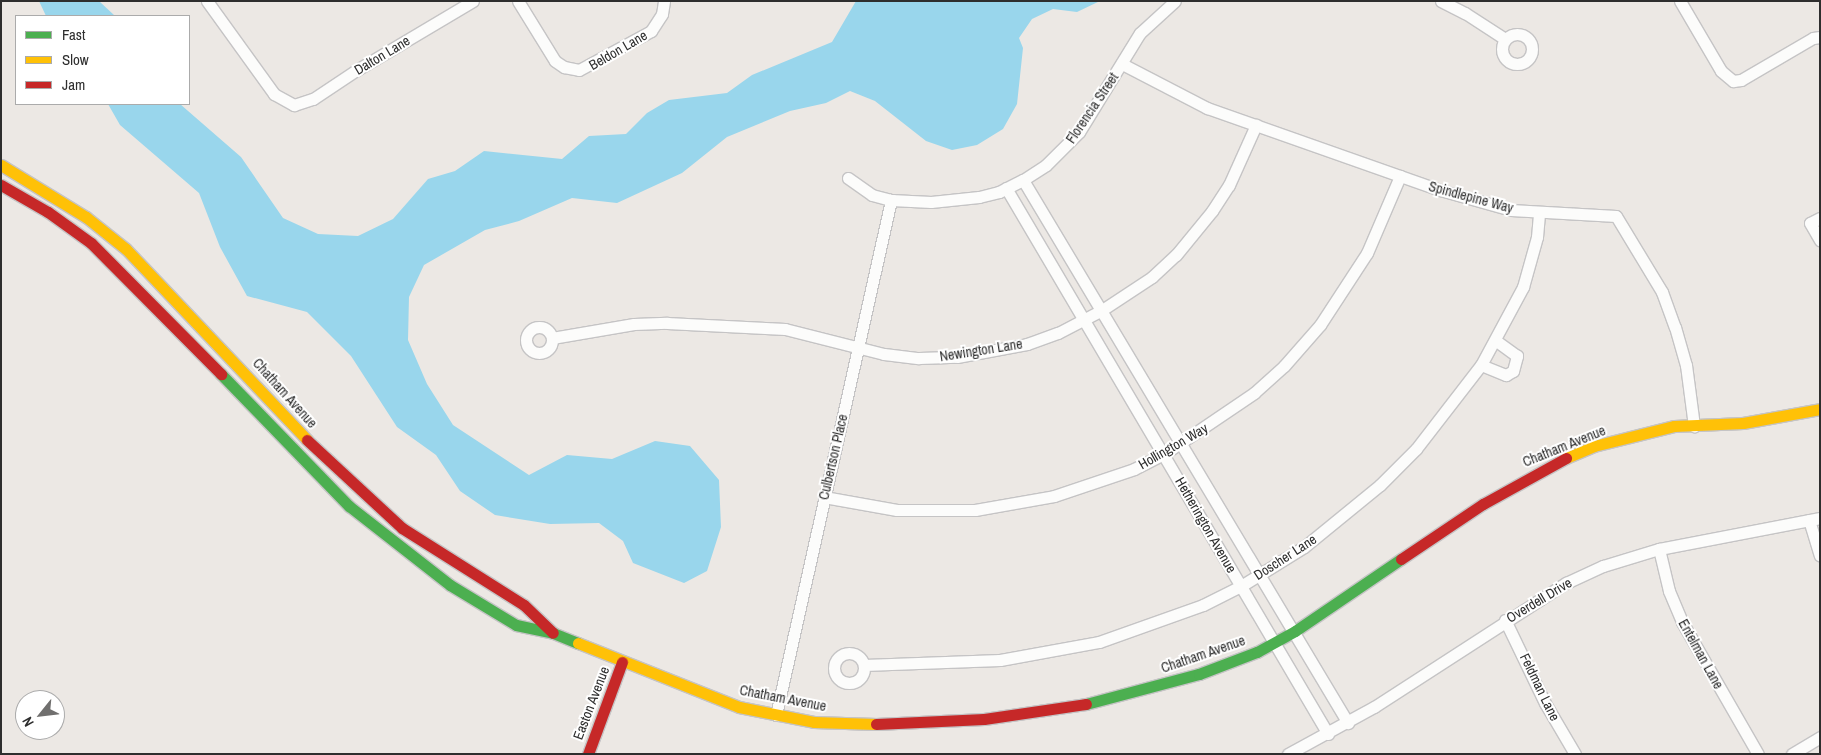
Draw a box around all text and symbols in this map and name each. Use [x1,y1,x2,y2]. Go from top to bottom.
legend [15,15,190,105]
text: Fast [62,24,85,45]
street label: Beldon Lane [586,27,650,73]
street label: Dalton Lane [351,32,413,78]
text: Slow [62,49,89,70]
street label: Florencia Street [1062,69,1122,147]
text: Jam [62,74,85,95]
street label: Spindlepine Way [1427,178,1515,216]
street label: Newington Lane [938,335,1024,365]
street label: Chatham Avenue [249,354,321,432]
street label: Culbertson Place [815,413,851,501]
street label: Hollington Way [1135,419,1211,473]
street label: Chatham Avenue [1520,422,1608,470]
street label: Hetherington Avenue [1172,474,1240,576]
street label: Doscher Lane [1250,530,1320,584]
street label: Overdell Drive [1503,574,1575,626]
street label: Entelman Lane [1675,616,1727,692]
street label: Chatham Avenue [1158,632,1248,676]
street label: Feldman Lane [1516,651,1564,723]
street label: Easton Avenue [569,664,613,742]
street label: Chatham Avenue [738,681,828,715]
north arrow [15,690,65,740]
text: N [18,714,38,730]

